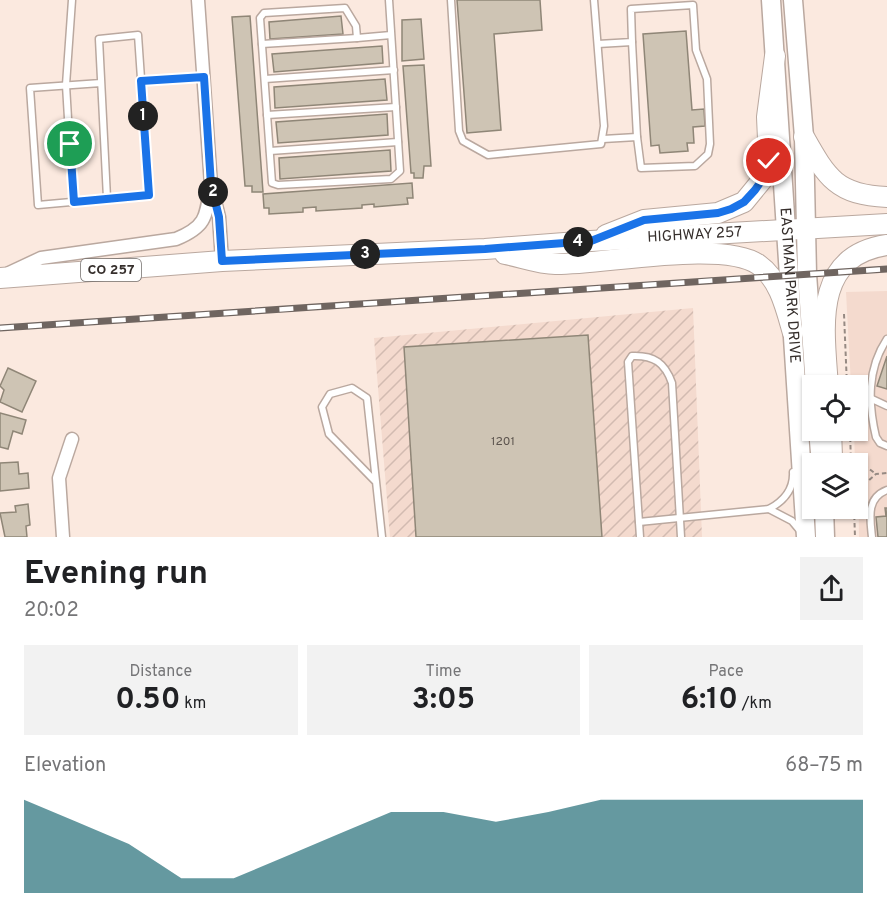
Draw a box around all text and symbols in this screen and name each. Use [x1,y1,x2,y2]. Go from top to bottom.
pin: 1 [128,101,158,131]
text: 1 [140,106,146,126]
pin [44,118,95,169]
icon: arrive [53,127,86,160]
pin [743,135,794,186]
icon: check [752,144,785,177]
pin: 2 [198,177,228,207]
text: 2 [208,182,218,202]
street label: EASTMAN PARK DRIVE [775,207,804,364]
street label: HIGHWAY 257 [647,223,743,247]
pin: 4 [563,227,593,257]
text: 4 [573,232,583,252]
pin: 3 [350,239,380,269]
text: 3 [360,244,370,264]
road number: CO 257 [81,259,141,281]
map controls [802,375,868,519]
button: locate [802,375,868,441]
house number: 1201 [491,434,515,450]
button: layers [802,453,868,519]
text: Evening run [24,554,208,596]
button: share [800,557,863,620]
text: 20:02 [24,598,79,624]
text: Distance [129,662,192,682]
text: Time [426,662,461,682]
text: Pace [709,662,744,682]
text: 0.50 [115,682,180,719]
text: 3:05 [412,682,475,719]
text: 6:10 [681,682,738,719]
text: km [180,694,206,714]
text: /km [738,694,772,714]
text: Elevation [24,753,106,779]
text: 68–75 m [785,753,863,779]

